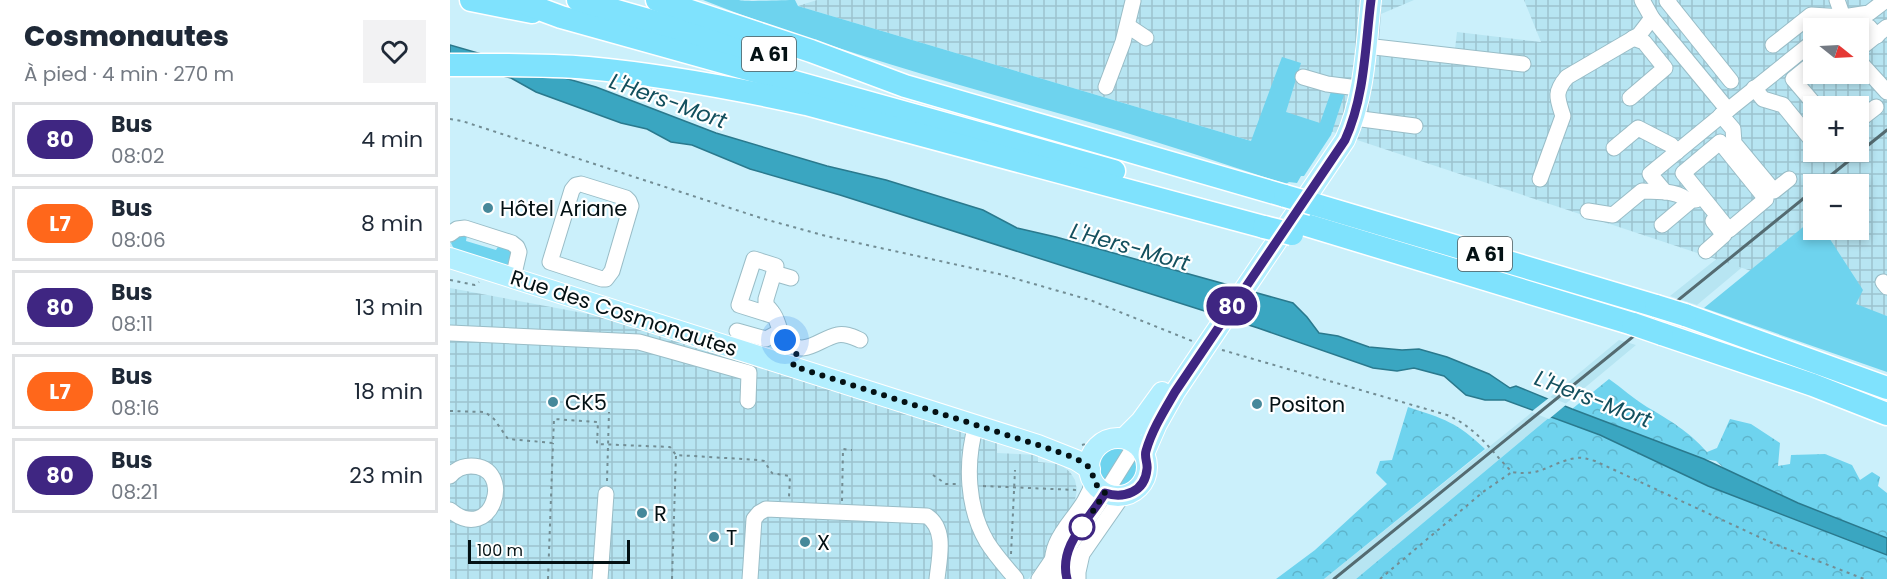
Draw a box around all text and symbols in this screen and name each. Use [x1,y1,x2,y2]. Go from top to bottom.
text: Cosmonautes [24,17,229,56]
north arrow [1803,18,1869,84]
map controls [1803,18,1869,240]
button: heart [363,20,426,83]
road number: A 61 [742,37,796,71]
text: À pied · 4 min · 270 m [24,60,234,88]
water label: L'Hers-Mort [605,65,732,137]
button: + [1803,96,1869,162]
text: Bus [111,109,153,140]
text: 4 min [361,124,423,155]
text: 80 [46,125,74,154]
text: 08:02 [111,142,165,170]
button: − [1803,174,1869,240]
text: Bus [111,193,153,224]
place label: Hôtel Ariane [500,194,627,223]
marker: Hôtel Ariane [481,201,495,215]
text: 8 min [361,208,423,239]
text: L7 [49,209,71,238]
water label: L'Hers-Mort [1067,215,1194,279]
text: 08:06 [111,226,166,254]
road number: A 61 [1458,237,1512,271]
street label: Rue des Cosmonautes [507,263,741,363]
text: Bus [111,277,153,308]
line badge: 80 [1205,286,1259,326]
text: 13 min [355,292,423,323]
text: 80 [1218,292,1246,321]
text: 80 [46,293,74,322]
text: 08:11 [111,310,153,338]
your location [770,325,800,355]
text: Bus [111,361,153,392]
water label: L'Hers-Mort [1530,363,1657,436]
text: 18 min [354,376,423,407]
text: L7 [49,377,71,406]
place label: CK5 [565,388,607,417]
place label: Positon [1269,390,1345,419]
text: 08:16 [111,394,160,422]
marker: CK5 [546,395,560,409]
marker: Positon [1250,397,1264,411]
text: Bus [111,445,153,476]
text: 23 min [349,460,423,491]
text: 80 [46,461,74,490]
text: 08:21 [111,478,158,506]
place label: R [654,499,667,528]
marker: R [635,506,649,520]
unlabelled marker [1069,514,1095,540]
place label: T [726,523,737,552]
place label: X [817,528,830,557]
marker: T [707,530,721,544]
marker: X [798,535,812,549]
scale bar [468,537,630,564]
text: 100 m [477,539,523,562]

